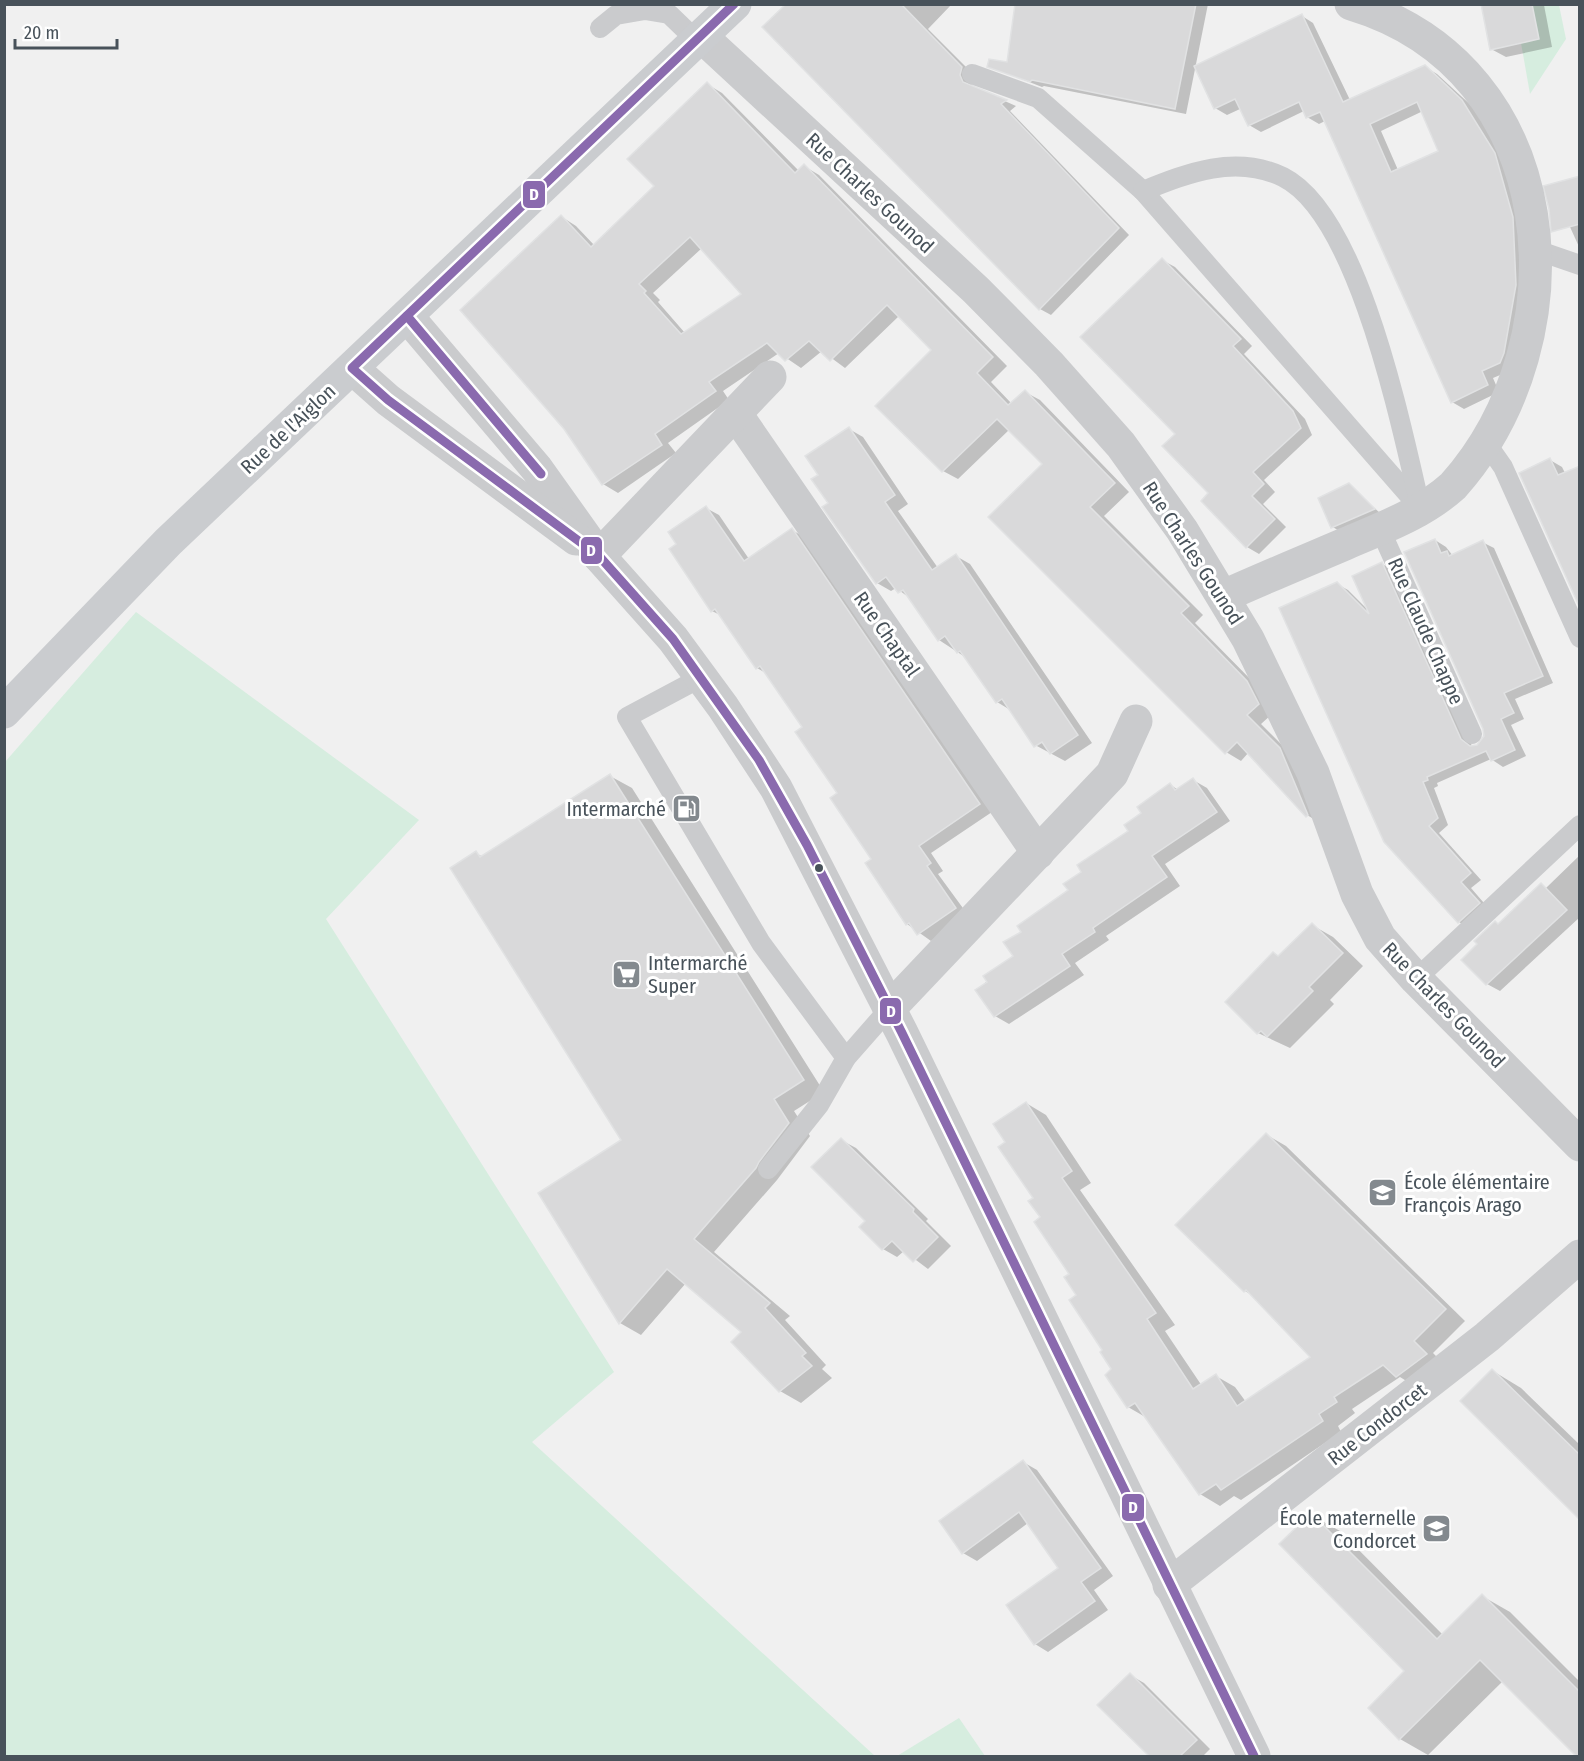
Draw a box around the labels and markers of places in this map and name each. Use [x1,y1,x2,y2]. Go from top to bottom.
fuel station icon: Intermarché [671,793,703,825]
place label: Intermarché [567,797,666,821]
unlabelled marker [813,862,825,874]
place label: Intermarché Super [648,951,747,998]
supermarket icon: Intermarché Super [611,958,643,990]
place label: École élémentaire François Arago [1404,1170,1550,1217]
school or university icon: École élémentaire François Arago [1367,1177,1399,1209]
place label: École maternelle Condorcet [1280,1506,1416,1553]
school or university icon: École maternelle Condorcet [1421,1513,1453,1545]

